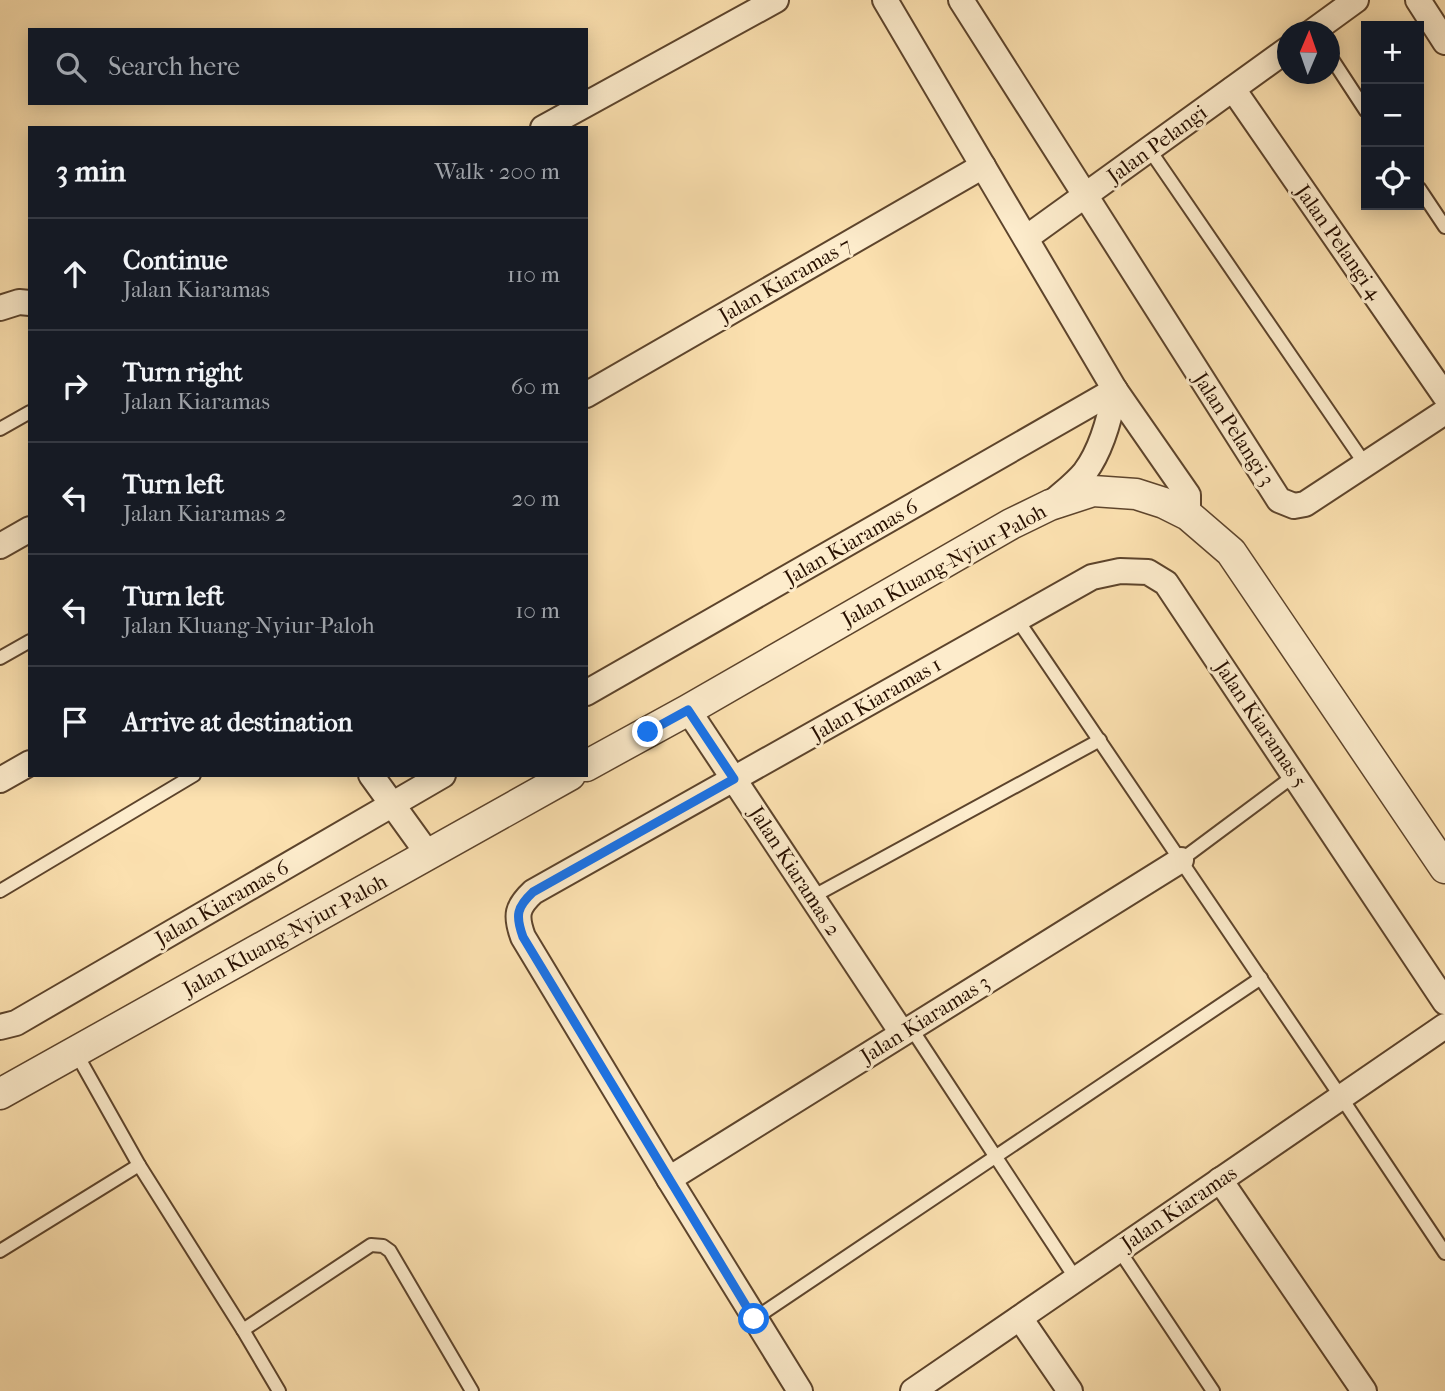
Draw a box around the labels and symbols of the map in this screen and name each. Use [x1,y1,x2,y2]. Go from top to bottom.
north arrow [1277,21,1340,84]
street label: Jalan Pelangi [1101,100,1211,189]
street label: Jalan Pelangi 4 [1290,179,1388,304]
street label: Jalan Kiaramas 7 [713,232,855,329]
street label: Jalan Pelangi 3 [1187,366,1280,490]
street label: Jalan Kiaramas 6 [778,494,922,591]
street label: Jalan Kluang-Nyiur-Paloh [836,499,1050,632]
street label: Jalan Kiaramas 1 [805,652,945,747]
street label: Jalan Kiaramas 5 [1209,654,1312,792]
route end [632,716,663,747]
street label: Jalan Kiaramas 2 [743,800,846,940]
street label: Jalan Kiaramas 6 [149,855,293,952]
street label: Jalan Kluang-Nyiur-Paloh [177,869,391,1002]
street label: Jalan Kiaramas 3 [855,970,994,1069]
street label: Jalan Kiaramas [1115,1160,1242,1257]
route start [738,1303,769,1334]

